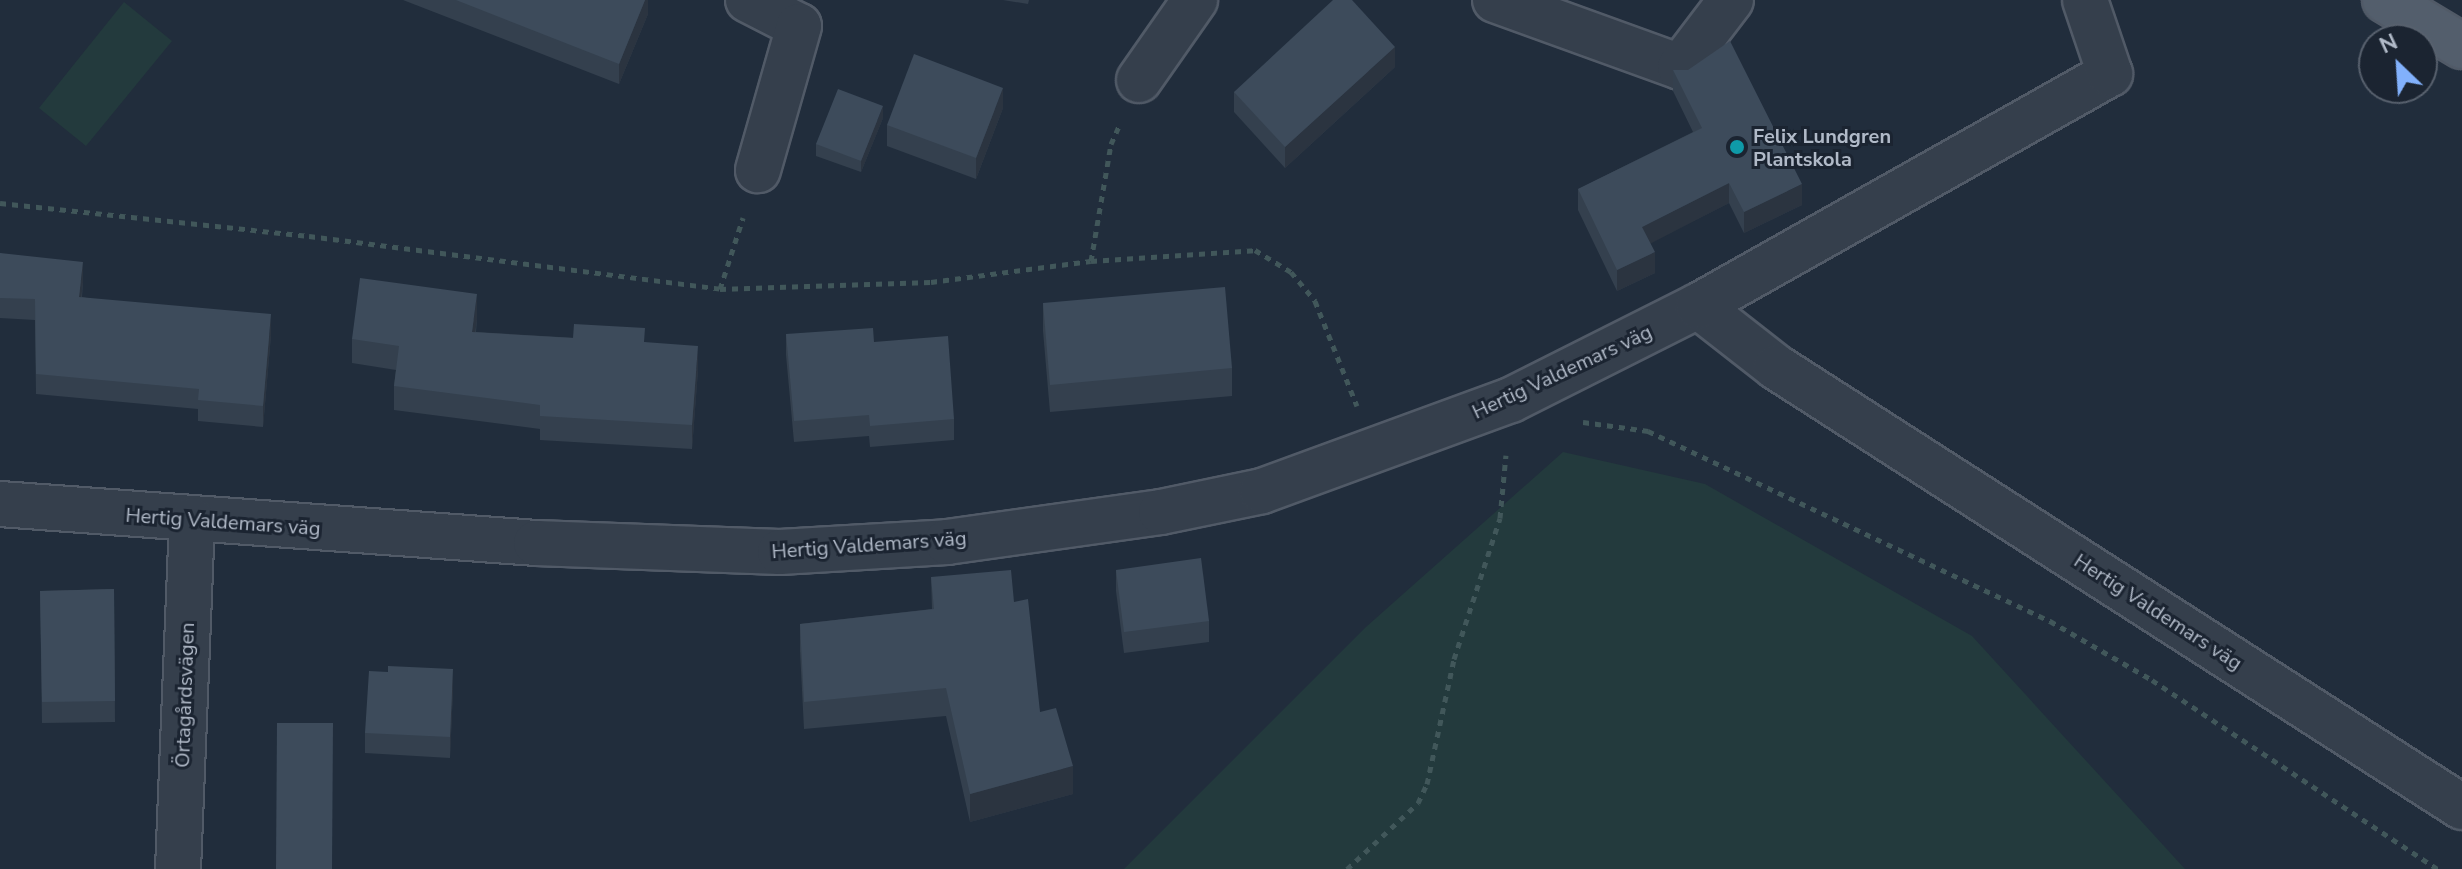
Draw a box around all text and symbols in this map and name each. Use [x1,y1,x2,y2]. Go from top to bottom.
north arrow [2358,24,2438,104]
text: N [2375,27,2403,61]
place label: Felix Lundgren Plantskola [1753,124,1891,171]
marker: Felix Lundgren Plantskola [1728,138,1746,156]
street label: Hertig Valdemars väg [1468,320,1656,424]
street label: Hertig Valdemars väg [125,503,321,541]
street label: Hertig Valdemars väg [771,526,967,564]
street label: Hertig Valdemars väg [2070,549,2246,675]
street label: Örtagårdsvägen [170,622,200,768]

